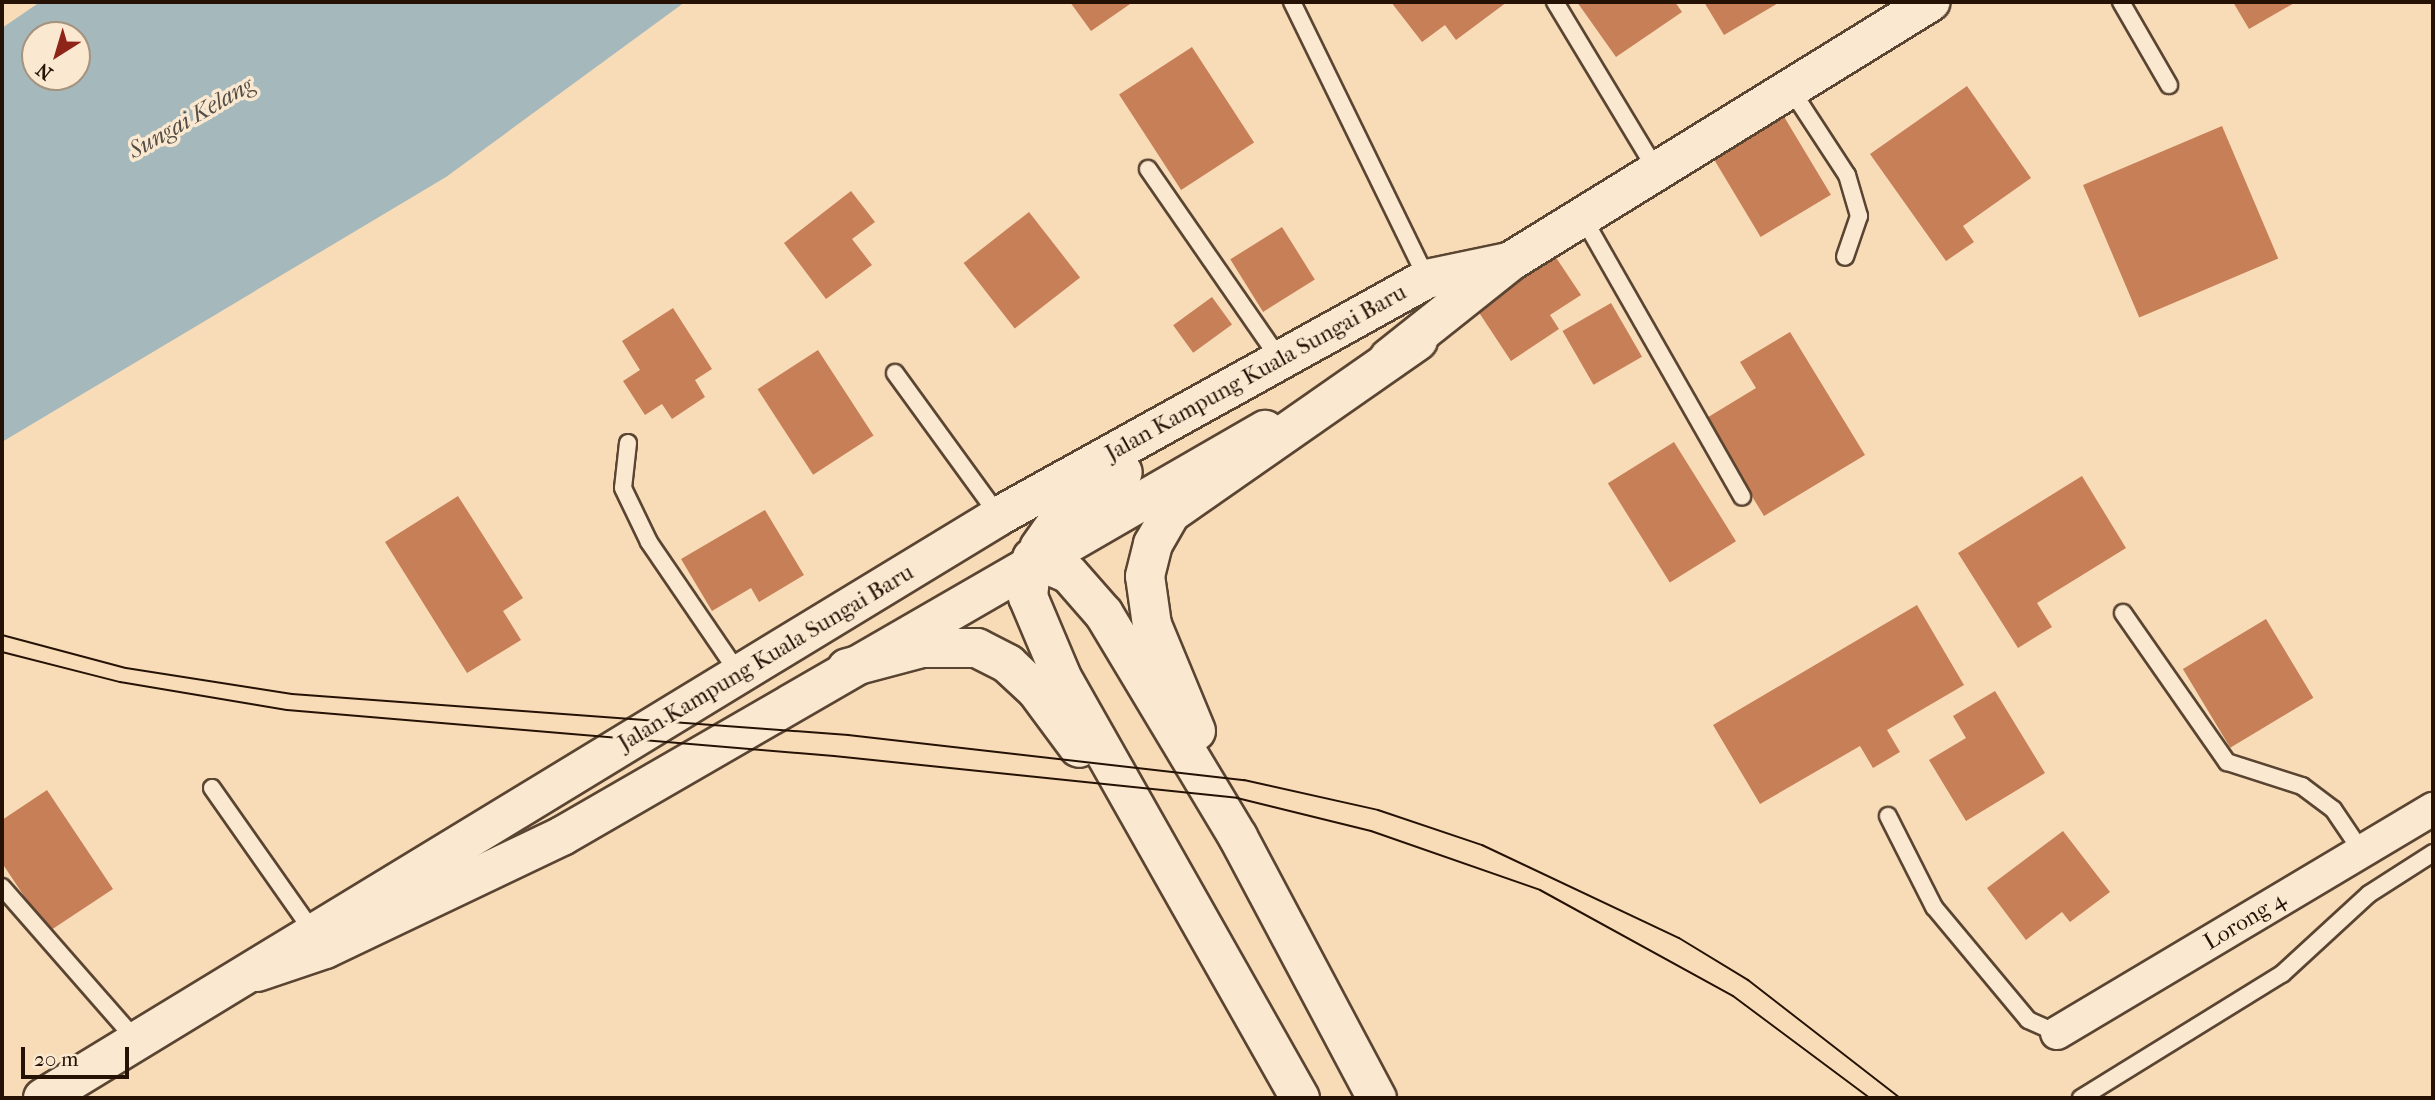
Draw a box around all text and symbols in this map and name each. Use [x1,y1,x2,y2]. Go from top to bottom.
north arrow [21,21,91,91]
text: N [32,58,57,84]
water label: Sungai Kelang [123,71,259,165]
street label: Jalan Kampung Kuala Sungai Baru [1101,279,1411,467]
street label: Jalan Kampung Kuala Sungai Baru [613,559,919,757]
street label: Lorong 4 [2199,886,2291,956]
scale bar [24,1034,133,1078]
text: 20 m [34,1047,78,1071]

